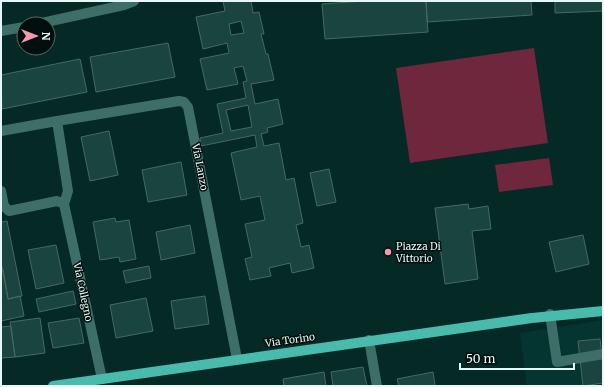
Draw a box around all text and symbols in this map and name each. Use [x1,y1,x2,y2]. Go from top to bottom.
north arrow [16,16,56,56]
text: N [39,32,53,41]
street label: Via Lanzo [189,142,211,192]
place label: Piazza Di Vittorio [395,240,441,265]
marker: Piazza Di Vittorio [383,247,393,257]
street label: Via Collegno [70,260,96,323]
street label: Via Torino [263,330,316,350]
scale bar [460,345,574,371]
text: 50 m [466,351,495,366]

